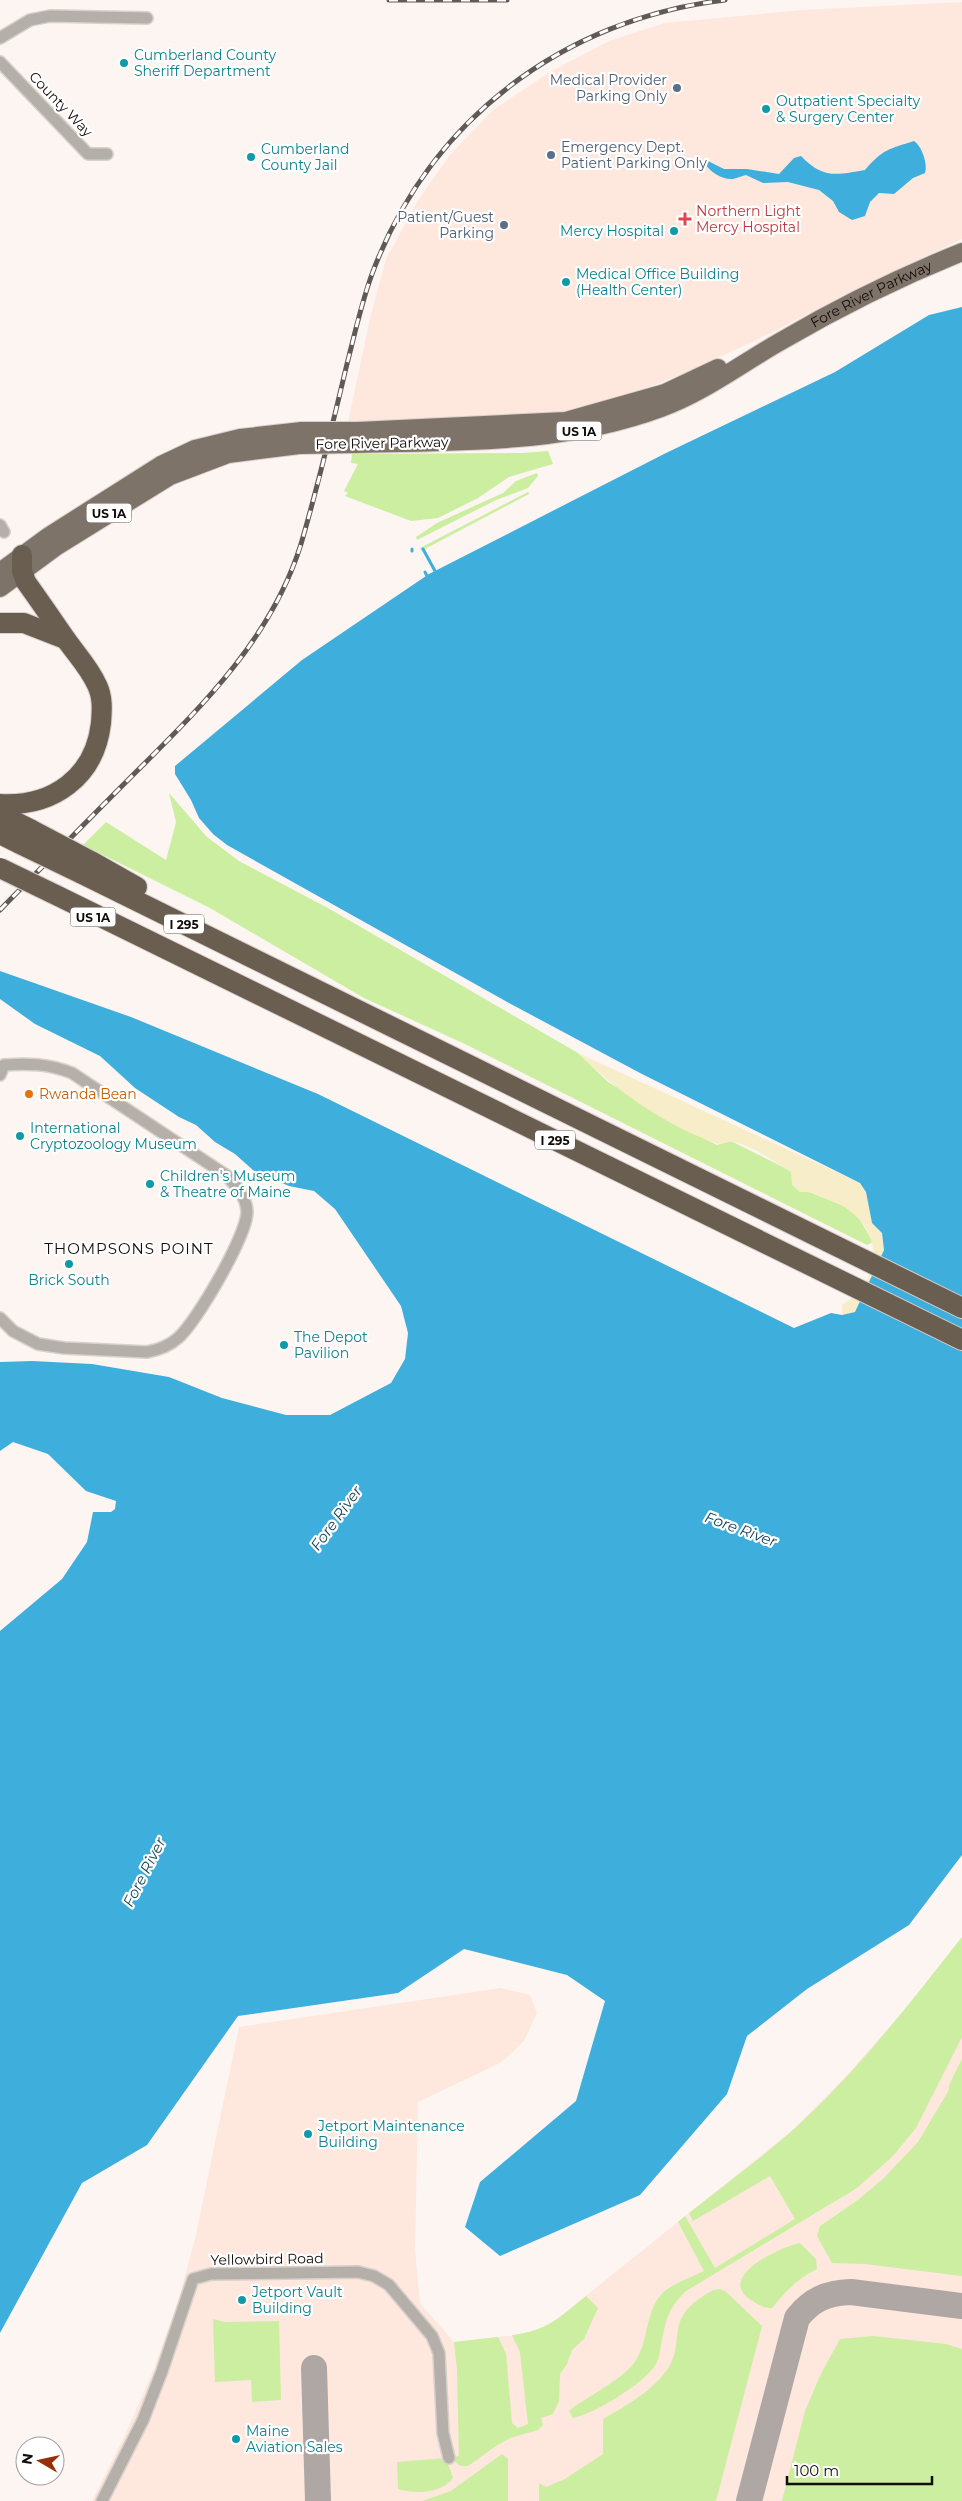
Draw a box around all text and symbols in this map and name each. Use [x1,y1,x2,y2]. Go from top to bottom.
place label: Cumberland County Sheriff Department [134,46,276,80]
marker: Cumberland County Sheriff Department [118,57,130,69]
street label: County Way [25,68,97,141]
place label: Medical Provider Parking Only [550,71,667,105]
marker: Medical Provider Parking Only [671,82,683,94]
place label: Outpatient Specialty & Surgery Center [776,92,920,126]
marker: Outpatient Specialty & Surgery Center [760,103,772,115]
place label: Emergency Dept. Patient Parking Only [561,138,707,172]
place label: Cumberland County Jail [261,140,349,174]
marker: Emergency Dept. Patient Parking Only [545,149,557,161]
marker: Cumberland County Jail [245,151,257,163]
place label: Northern Light Mercy Hospital [696,202,801,236]
place label: Patient/Guest Parking [397,208,494,242]
marker: Northern Light Mercy Hospital [678,212,692,226]
marker: Patient/Guest Parking [498,219,510,231]
place label: Mercy Hospital [560,222,664,240]
marker: Mercy Hospital [668,225,680,237]
street label: Fore River Parkway [807,257,935,332]
place label: Medical Office Building (Health Center) [576,265,739,299]
marker: Medical Office Building (Health Center) [560,276,572,288]
road number: US 1A [556,422,602,441]
street label: Fore River Parkway [315,433,449,453]
road number: US 1A [86,503,132,522]
road number: US 1A [70,908,116,926]
road number: I 295 [164,914,204,934]
place label: Rwanda Bean [39,1085,137,1103]
marker: Rwanda Bean [23,1088,35,1100]
place label: International Cryptozoology Museum [30,1119,197,1153]
marker: International Cryptozoology Museum [14,1130,26,1142]
road number: I 295 [535,1130,575,1150]
place label: Children's Museum & Theatre of Maine [160,1167,295,1201]
marker: Children's Museum & Theatre of Maine [144,1178,156,1190]
district label: THOMPSONS POINT [44,1239,214,1258]
marker: Brick South [63,1258,75,1270]
place label: Brick South [28,1271,110,1289]
place label: The Depot Pavilion [294,1328,368,1362]
marker: The Depot Pavilion [278,1339,290,1351]
water label: Fore River [306,1481,366,1554]
water label: Fore River [702,1507,781,1551]
water label: Fore River [118,1833,170,1910]
place label: Jetport Maintenance Building [317,2117,465,2151]
marker: Jetport Maintenance Building [302,2128,314,2140]
street label: Yellowbird Road [210,2249,324,2269]
place label: Jetport Vault Building [251,2283,343,2317]
marker: Jetport Vault Building [236,2294,248,2306]
place label: Maine Aviation Sales [246,2422,343,2456]
marker: Maine Aviation Sales [230,2433,242,2445]
north arrow [15,2436,65,2486]
text: N [17,2452,37,2466]
scale bar [787,2454,932,2486]
text: 100 m [794,2461,839,2480]

